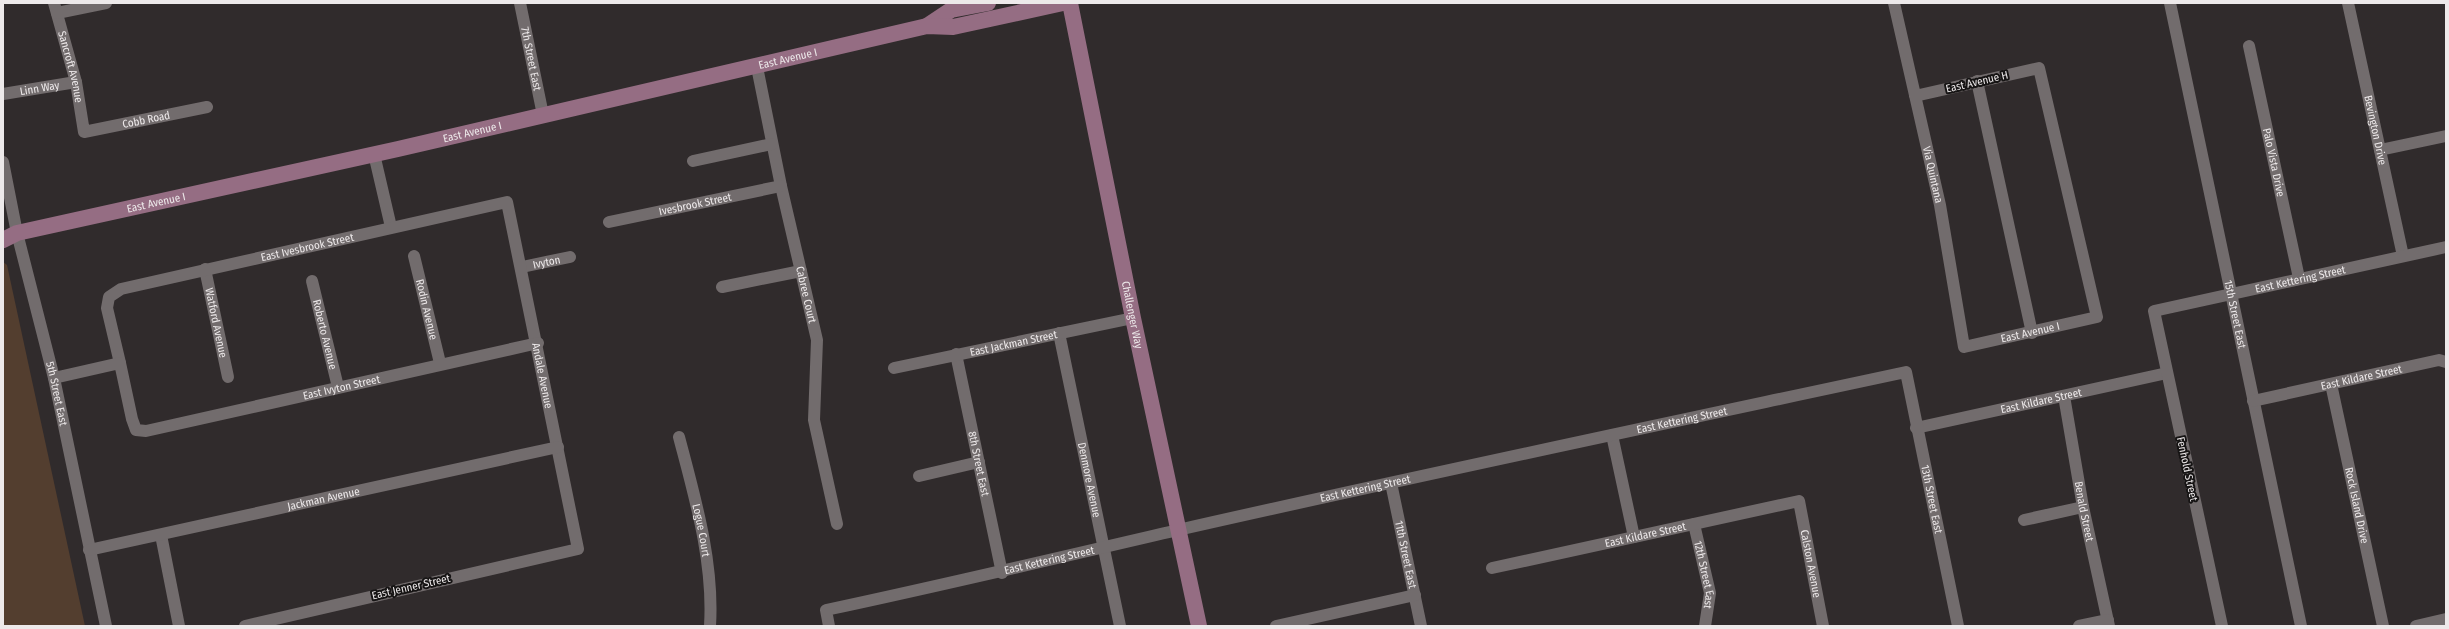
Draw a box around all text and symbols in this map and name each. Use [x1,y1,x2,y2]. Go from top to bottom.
street label: 7th Street East [519,26,544,92]
street label: Sancroft Avenue [56,29,86,103]
street label: East Avenue I [757,45,818,71]
street label: East Avenue H [1945,69,2009,95]
street label: Linn Way [19,78,60,98]
street label: Bevington Drive [2362,94,2390,166]
street label: Cobb Road [121,108,171,131]
street label: East Avenue I [442,119,503,145]
street label: Palo Vista Drive [2260,127,2288,198]
street label: Via Quintana [1920,145,1946,204]
street label: East Avenue I [125,190,187,215]
street label: Ivesbrook Street [658,190,733,218]
street label: East Ivesbrook Street [259,230,355,264]
street label: Ivyton [532,253,561,271]
street label: East Kettering Street [2254,263,2347,295]
street label: Cabree Court [793,265,819,325]
street label: Rodin Avenue [413,278,441,341]
street label: 15th Street East [2222,279,2249,350]
street label: Challenger Way [1119,280,1146,350]
street label: Watford Avenue [203,287,230,359]
street label: Roberto Avenue [310,298,340,371]
street label: East Avenue I [2000,319,2061,345]
street label: East Jackman Street [969,327,1059,358]
street label: Andale Avenue [529,342,556,410]
street label: 5th Street East [44,360,70,427]
street label: East Kildare Street [2320,362,2404,392]
street label: East Ivyton Street [302,372,382,402]
street label: East Kildare Street [1999,385,2083,416]
street label: East Kettering Street [1635,404,1729,436]
street label: 8th Street East [966,430,992,498]
street label: Fenhold Street [2174,436,2200,503]
street label: Denmore Avenue [1075,441,1104,519]
street label: 13th Street East [1919,464,1945,535]
street label: Rock Island Drive [2343,466,2372,545]
street label: East Kettering Street [1319,472,1412,504]
street label: Benald Street [2072,480,2097,543]
street label: Jackman Avenue [286,484,361,513]
street label: Logue Court [690,502,713,558]
street label: 11th Street East [1393,519,1419,590]
street label: East Kildare Street [1604,519,1688,550]
street label: Calston Avenue [1798,528,1824,599]
street label: 12th Street East [1692,539,1717,610]
street label: East Kettering Street [1003,543,1096,577]
street label: East Jenner Street [370,572,452,602]

